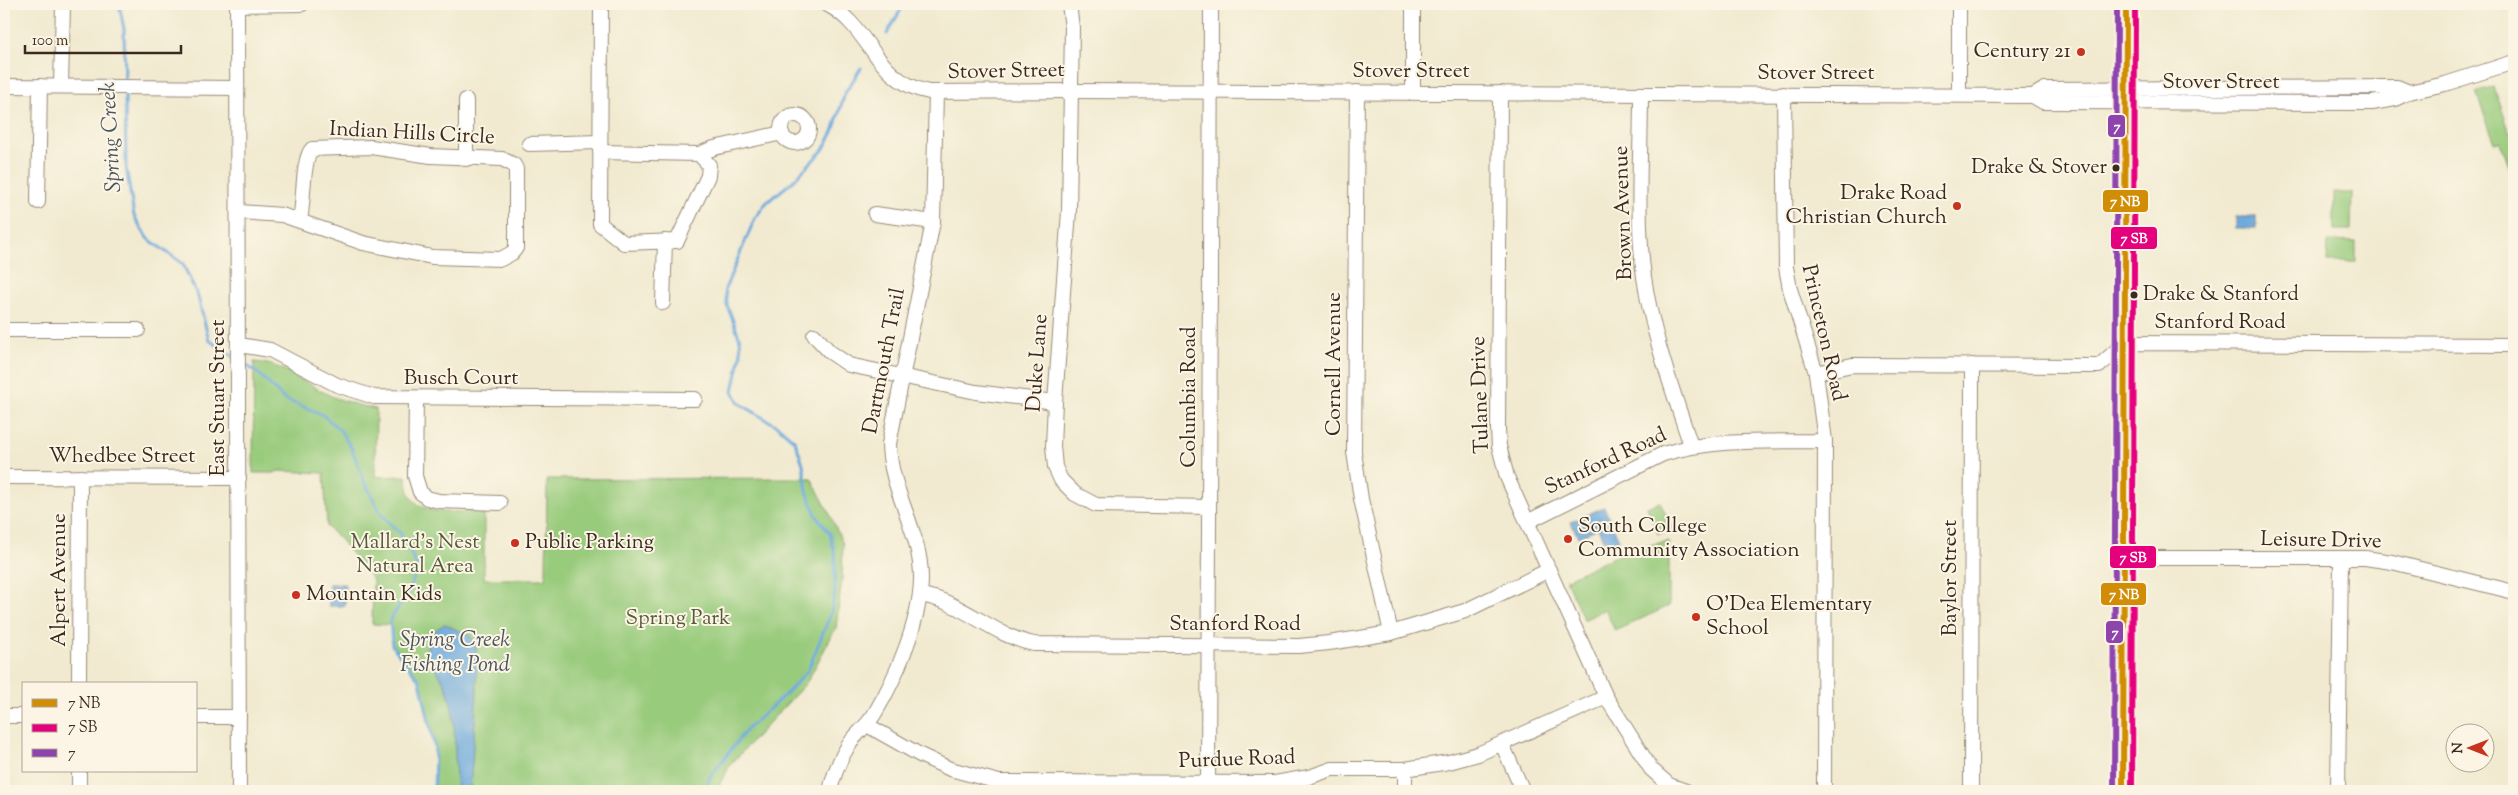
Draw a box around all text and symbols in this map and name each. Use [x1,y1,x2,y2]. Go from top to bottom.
scale bar [25,22,181,54]
text: 100 m [32,31,69,52]
place label: Century 21 [1974,37,2071,67]
marker: Century 21 [2075,46,2087,58]
street label: Stover Street [947,56,1065,88]
street label: Stover Street [1352,57,1470,87]
street label: Stover Street [1757,59,1875,89]
street label: Stover Street [2162,68,2280,98]
water label: Spring Creek [93,81,131,193]
line badge: 7 [2107,114,2126,138]
street label: Indian Hills Circle [328,115,496,153]
text: 7 [2113,118,2121,138]
street label: Brown Avenue [1607,145,1641,281]
place label: Drake & Stover [1971,154,2107,183]
marker: Drake & Stover [2111,163,2121,173]
place label: Drake Road Christian Church [1785,179,1947,233]
line badge: 7 NB [2102,189,2149,213]
text: 7 NB [2110,193,2140,213]
marker: Drake Road Christian Church [1951,200,1963,212]
line badge: 7 SB [2110,226,2158,250]
text: 7 SB [2120,230,2148,250]
street label: Princeton Road [1793,262,1853,404]
place label: Drake & Stanford [2143,281,2299,310]
street label: Dartmouth Trail [856,285,914,437]
marker: Drake & Stanford [2129,290,2139,300]
street label: Cornell Avenue [1320,292,1350,436]
street label: Stanford Road [2154,308,2286,338]
street label: Duke Lane [1020,313,1056,413]
street label: East Stuart Street [204,319,234,477]
street label: Columbia Road [1175,326,1205,468]
street label: Tulane Drive [1464,336,1498,454]
street label: Busch Court [404,364,518,394]
street label: Stanford Road [1540,421,1672,503]
street label: Whedbee Street [49,442,195,472]
place label: South College Community Association [1578,512,1800,566]
street label: Alpert Avenue [45,513,75,647]
street label: Baylor Street [1936,520,1966,636]
street label: Leisure Drive [2260,525,2382,557]
park label: Mallard's Nest Natural Area [351,528,479,582]
place label: Public Parking [525,528,654,558]
marker: South College Community Association [1562,533,1574,545]
marker: Public Parking [509,537,521,549]
line badge: 7 SB [2109,545,2157,569]
text: 7 SB [2119,549,2147,569]
place label: Mountain Kids [306,580,442,610]
line badge: 7 NB [2100,582,2147,606]
text: 7 NB [2109,586,2139,606]
marker: Mountain Kids [290,589,302,601]
place label: O'Dea Elementary School [1706,590,1873,644]
park label: Spring Park [625,604,731,634]
street label: Stanford Road [1169,610,1301,640]
marker: O'Dea Elementary School [1690,611,1702,623]
line badge: 7 [2105,620,2124,644]
text: 7 [2111,624,2119,644]
water label: Spring Creek Fishing Pond [400,625,510,682]
legend [22,682,198,772]
text: 7 NB [68,694,101,715]
text: 7 SB [68,718,98,739]
north arrow [2446,722,2496,772]
text: N [2449,742,2469,754]
street label: Purdue Road [1178,743,1296,777]
text: 7 [68,744,76,765]

